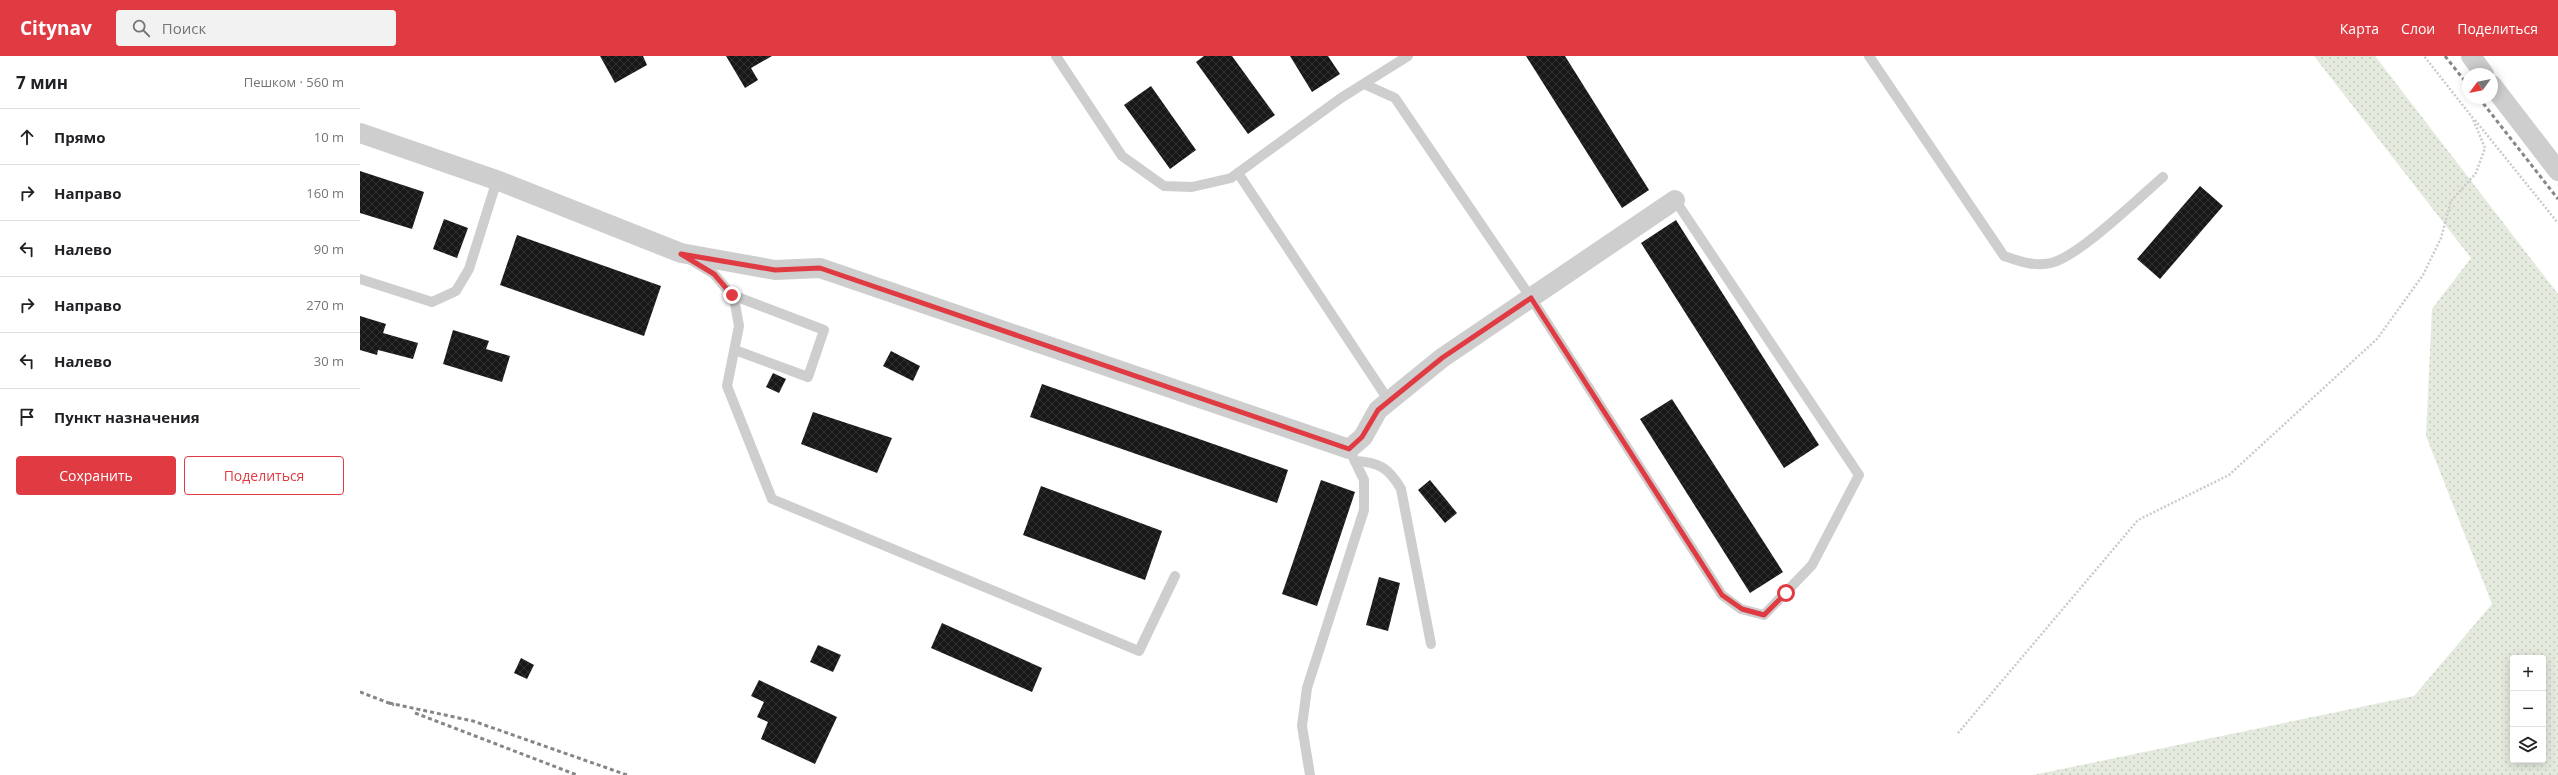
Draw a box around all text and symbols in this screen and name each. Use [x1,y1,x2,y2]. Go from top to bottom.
search box [116,10,396,46]
text: Citynav [20,15,92,41]
icon: search [130,17,152,39]
text: Поиск [162,18,206,38]
text: Карта [2340,19,2379,38]
text: Слои [2401,19,2435,38]
text: Поделиться [2457,19,2538,38]
north arrow [2462,68,2498,104]
text: 7 мин [16,71,68,94]
text: Пешком · 560 m [244,73,344,91]
icon: ahead [16,126,38,148]
text: Прямо [54,127,106,147]
text: 10 m [314,128,344,146]
icon: right [16,182,38,204]
text: Направо [54,183,122,203]
text: 160 m [306,184,344,202]
icon: left [16,238,38,260]
text: Налево [54,239,112,259]
text: 90 m [314,240,344,258]
route end [723,286,741,304]
icon: right [16,294,38,316]
text: Направо [54,295,122,315]
text: 270 m [306,296,344,314]
icon: left [16,350,38,372]
text: Налево [54,351,112,371]
text: 30 m [314,352,344,370]
icon: arrive [16,406,38,428]
text: Пункт назначения [54,407,200,427]
button: Сохранить [16,456,176,495]
button: Поделиться [184,456,344,495]
route start [1777,584,1795,602]
map controls [2510,655,2546,763]
button: + [2510,655,2546,691]
button: − [2510,691,2546,727]
button: layers [2510,727,2546,763]

